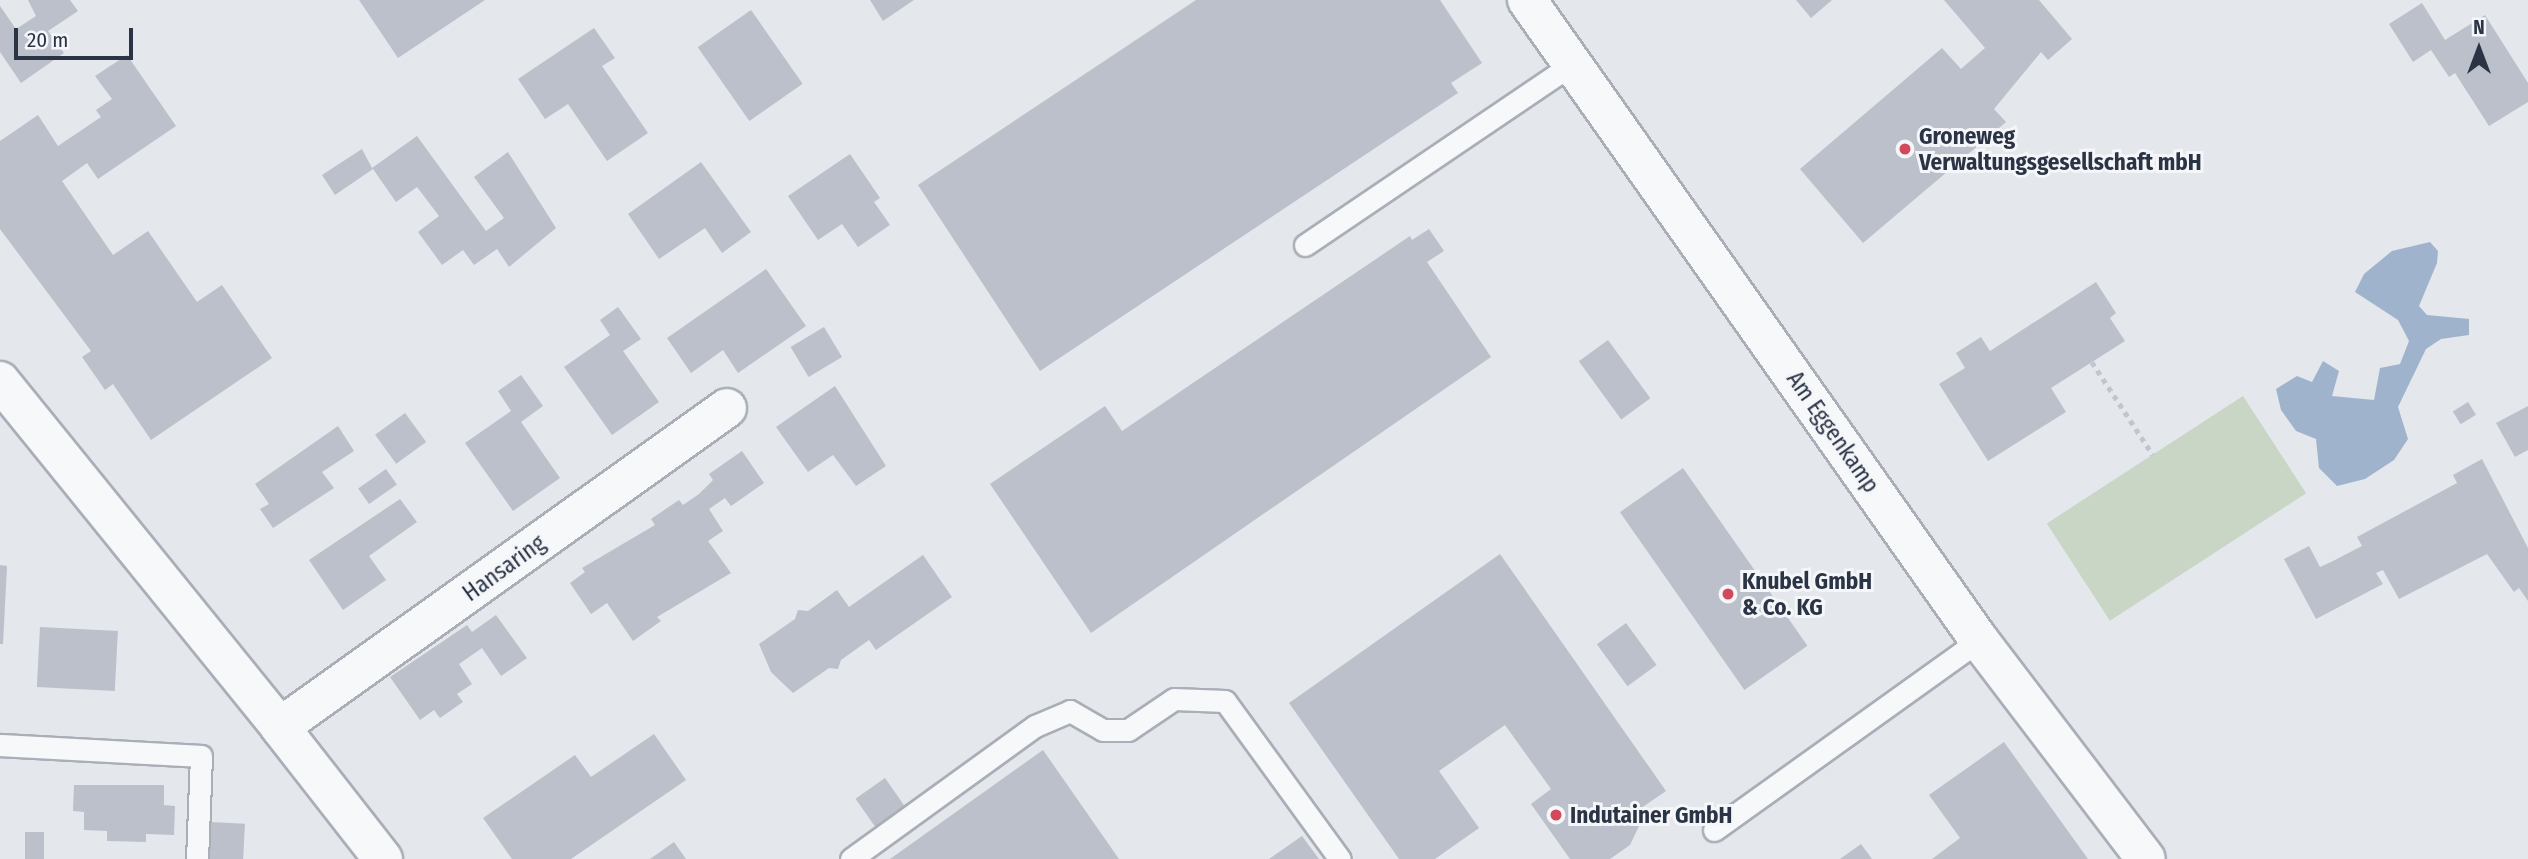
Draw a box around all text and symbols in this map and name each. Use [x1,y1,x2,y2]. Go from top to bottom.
scale bar [18,14,136,58]
north arrow [2444,14,2514,84]
text: N [2473,16,2485,39]
text: 20 m [27,27,68,53]
place label: Groneweg Verwaltungsgesellschaft mbH [1919,122,2202,176]
marker: Groneweg Verwaltungsgesellschaft mbH [1897,141,1913,157]
street label: Am Eggenkamp [1781,366,1885,498]
street label: Hansaring [457,529,551,607]
place label: Knubel GmbH & Co. KG [1742,567,1872,621]
marker: Knubel GmbH & Co. KG [1720,586,1736,602]
place label: Indutainer GmbH [1570,801,1732,829]
marker: Indutainer GmbH [1548,807,1564,823]

